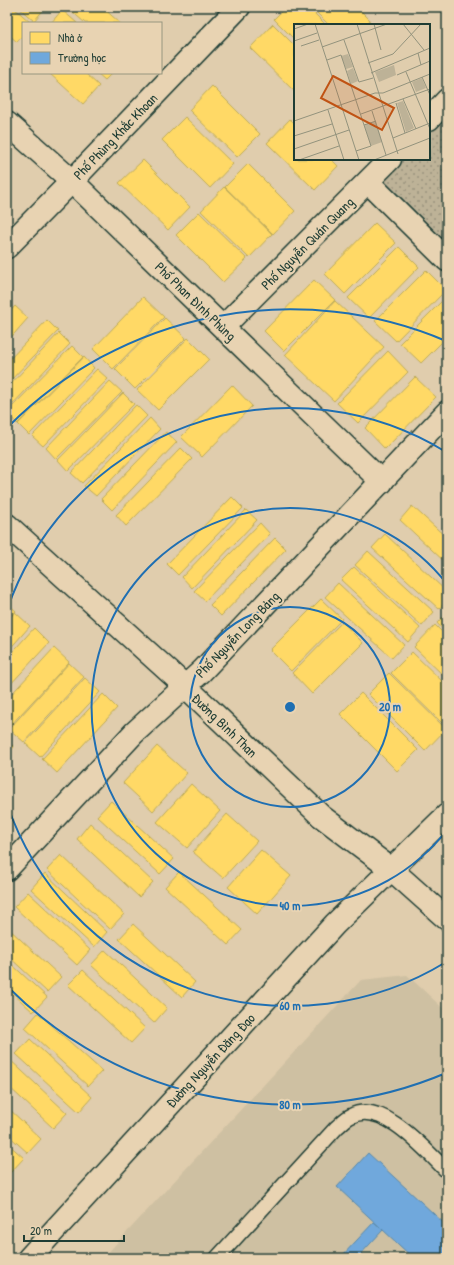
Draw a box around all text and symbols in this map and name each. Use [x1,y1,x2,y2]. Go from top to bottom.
legend [22,22,162,74]
inset map [294,24,430,160]
text: Nhà ở [58,29,83,46]
text: Trường học [58,49,106,66]
street label: Phố Phùng Khắc Khoan [69,89,162,184]
street label: Phố Nguyễn Quán Quang [256,192,358,294]
street label: Phố Phan Đình Phùng [151,257,241,345]
street label: Phố Nguyễn Long Bảng [191,587,284,682]
street label: Đường Bình Than [187,689,262,762]
text: 20 m [379,698,401,715]
centre of rings [283,700,297,714]
text: 40 m [280,897,300,914]
text: 60 m [279,997,301,1014]
street label: Đường Nguyễn Đăng Đạo [161,1008,260,1112]
text: 80 m [279,1096,301,1113]
scale bar [24,1217,124,1243]
text: 20 m [30,1222,52,1239]

